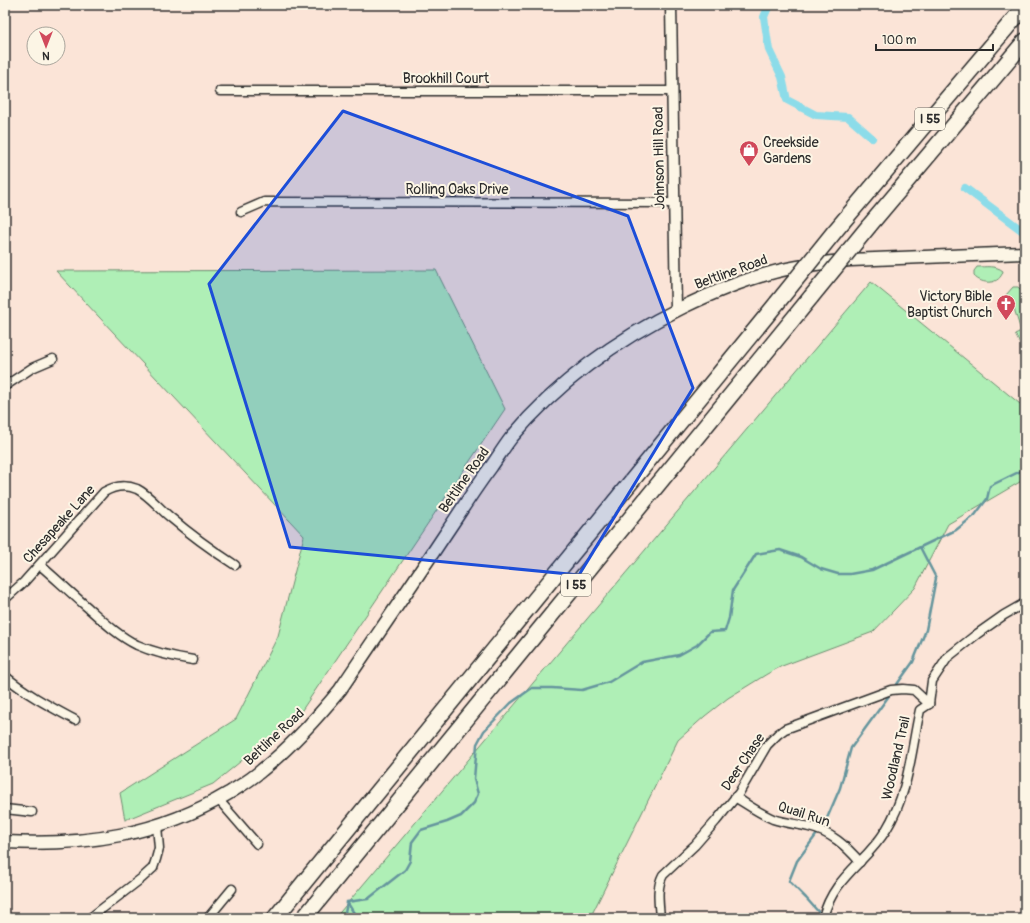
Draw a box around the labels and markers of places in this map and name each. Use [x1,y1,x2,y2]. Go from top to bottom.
place label: Creekside Gardens [763,134,819,167]
shop icon: Creekside Gardens [738,139,760,167]
place label: Victory Bible Baptist Church [907,288,992,321]
church icon: Victory Bible Baptist Church [995,293,1017,321]

